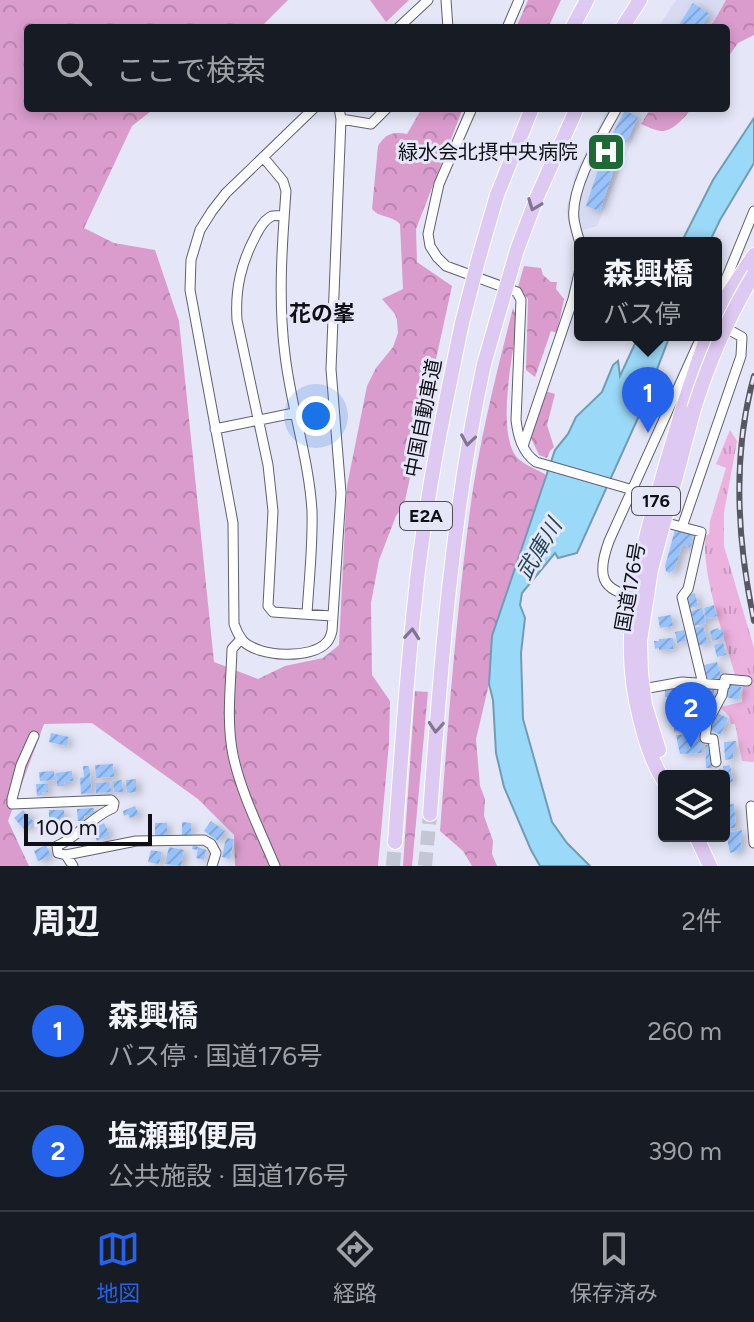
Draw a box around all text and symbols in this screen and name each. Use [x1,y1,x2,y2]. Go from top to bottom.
search box [24,24,730,112]
icon: search [52,46,96,90]
text: ここで検索 [116,52,266,89]
hospital icon: 緑水会北摂中央病院 [585,131,627,173]
place label: 緑水会北摂中央病院 [398,140,578,164]
one-way arrow [527,197,544,211]
popup [574,237,722,341]
text: 森興橋 [603,255,693,292]
text: バス停 [603,298,681,330]
district label: 花の峯 [289,300,355,327]
street label: 中国自動車道 [400,357,446,479]
pin: 1 [622,367,674,433]
your location [296,396,336,436]
one-way arrow [461,434,478,447]
road number: 176 [632,487,680,515]
road number: E2A [400,502,452,530]
water label: 武庫川 [510,512,569,584]
street label: 国道176号 [610,540,650,634]
one-way arrow [403,627,420,640]
pin: 2 [665,682,717,748]
one-way arrow [428,721,445,734]
map controls [658,770,730,842]
button: layers [658,770,730,842]
scale bar [24,810,152,846]
text: 100 m [36,814,97,841]
text: 周辺 [32,901,100,942]
text: 2件 [681,905,722,937]
text: 森興橋 [108,997,198,1034]
text: 1 [53,1015,63,1047]
text: 260 m [648,1015,722,1047]
text: バス停 · 国道176号 [108,1040,323,1072]
text: 塩瀬郵便局 [108,1117,258,1154]
text: 2 [50,1135,66,1167]
text: 390 m [648,1135,722,1167]
text: 公共施設 · 国道176号 [108,1160,349,1192]
tab: 地図 [96,1227,140,1307]
tab: 経路 [333,1227,377,1307]
tab: 保存済み [570,1227,658,1307]

